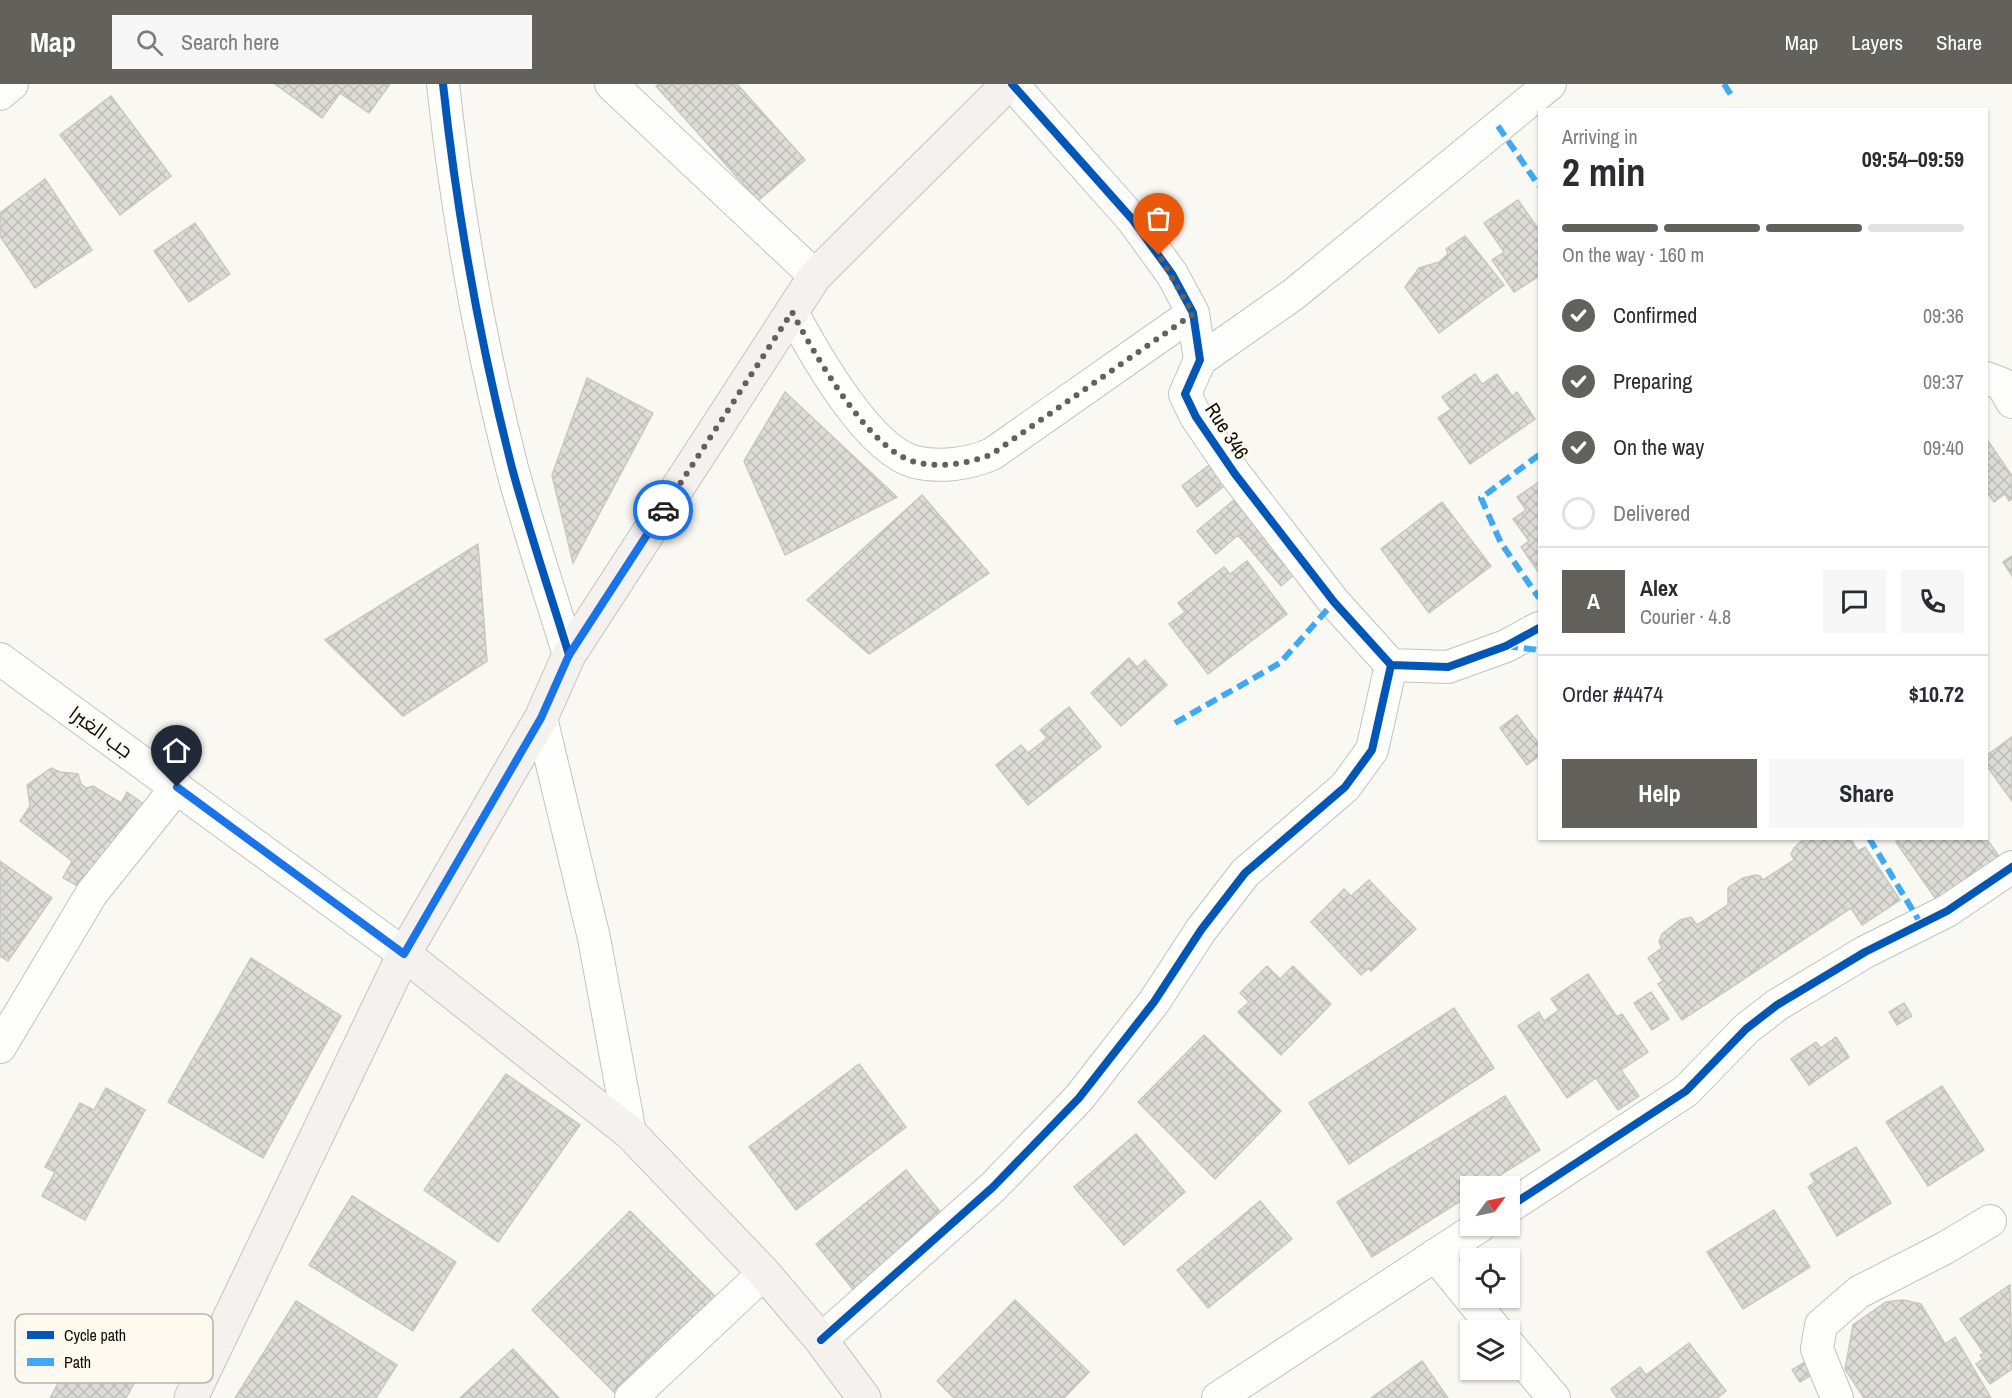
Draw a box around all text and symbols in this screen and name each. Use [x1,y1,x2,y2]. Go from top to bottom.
search box [112,15,532,69]
text: Map [30,23,76,61]
icon: search [133,26,166,59]
text: Search here [181,27,279,57]
text: Map [1785,28,1818,57]
text: Layers [1851,28,1903,57]
text: Share [1936,28,1982,57]
text: Arriving in [1562,123,1638,150]
text: 09:54–09:59 [1862,144,1964,174]
text: 2 min [1562,146,1646,198]
pin [1133,193,1184,255]
icon: bag [1142,202,1175,235]
text: On the way · 160 m [1562,241,1704,268]
icon: check [1562,299,1595,332]
text: Confirmed [1613,300,1697,330]
text: 09:36 [1923,302,1964,329]
icon: check [1562,365,1595,398]
text: Preparing [1613,366,1692,396]
text: 09:37 [1923,368,1964,395]
street label: Rue 346 [1199,397,1256,464]
icon: check [1562,431,1595,464]
text: On the way [1613,432,1704,462]
text: 09:40 [1923,434,1964,461]
courier [633,480,693,540]
icon: car [647,494,680,527]
text: Delivered [1613,498,1690,528]
button: chat [1823,570,1886,633]
button: phone [1901,570,1964,633]
text: Alex [1640,573,1678,603]
text: A [1587,586,1600,616]
text: Courier · 4.8 [1640,603,1731,630]
text: Order #4474 [1562,679,1663,709]
text: $10.72 [1909,679,1964,709]
street label: جب الغبرا [64,699,139,764]
pin [151,725,202,787]
icon: home [160,734,193,767]
button: Help [1562,759,1757,828]
button: Share [1769,759,1964,828]
north arrow [1460,1176,1520,1236]
map controls [1460,1176,1520,1380]
button: locate [1460,1248,1520,1308]
legend [15,1314,213,1383]
button: layers [1460,1320,1520,1380]
text: Cycle path [64,1324,126,1346]
text: Path [64,1351,91,1373]

